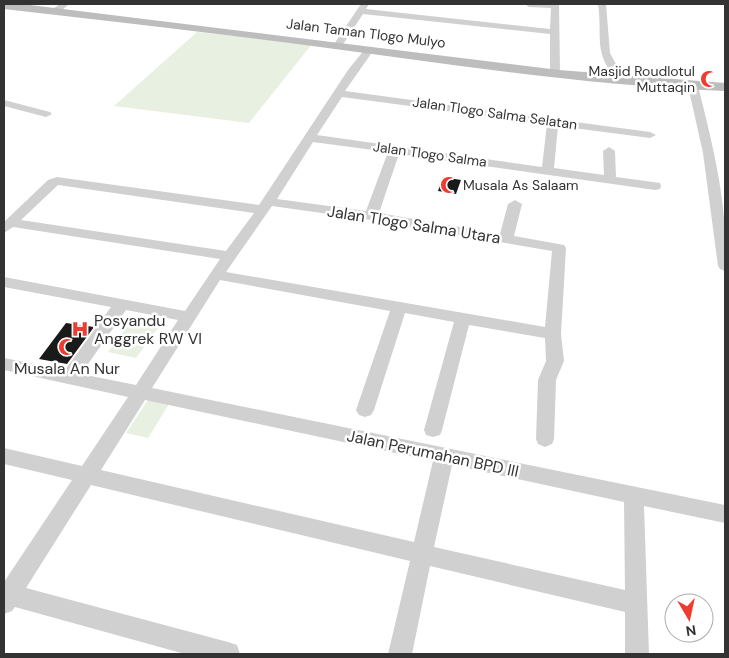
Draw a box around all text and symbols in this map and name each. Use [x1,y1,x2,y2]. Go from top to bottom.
street label: Jalan Taman Tlogo Mulyo [285,14,447,52]
place label: Masjid Roudlotul Muttaqin [589,62,695,96]
mosque icon: Masjid Roudlotul Muttaqin [699,69,719,89]
street label: Jalan Tlogo Salma Selatan [412,93,578,133]
street label: Jalan Tlogo Salma [372,137,488,171]
mosque icon: Musala As Salaam [439,175,459,195]
place label: Musala As Salaam [463,176,579,194]
street label: Jalan Tlogo Salma Utara [326,200,502,249]
place label: Posyandu Anggrek RW VI [94,310,202,349]
hospital icon: Posyandu Anggrek RW VI [70,319,90,339]
mosque icon: Musala An Nur [57,337,77,357]
place label: Musala An Nur [14,358,120,379]
street label: Jalan Perumahan BPD III [345,425,521,482]
north arrow [664,593,714,643]
text: N [685,621,697,641]

